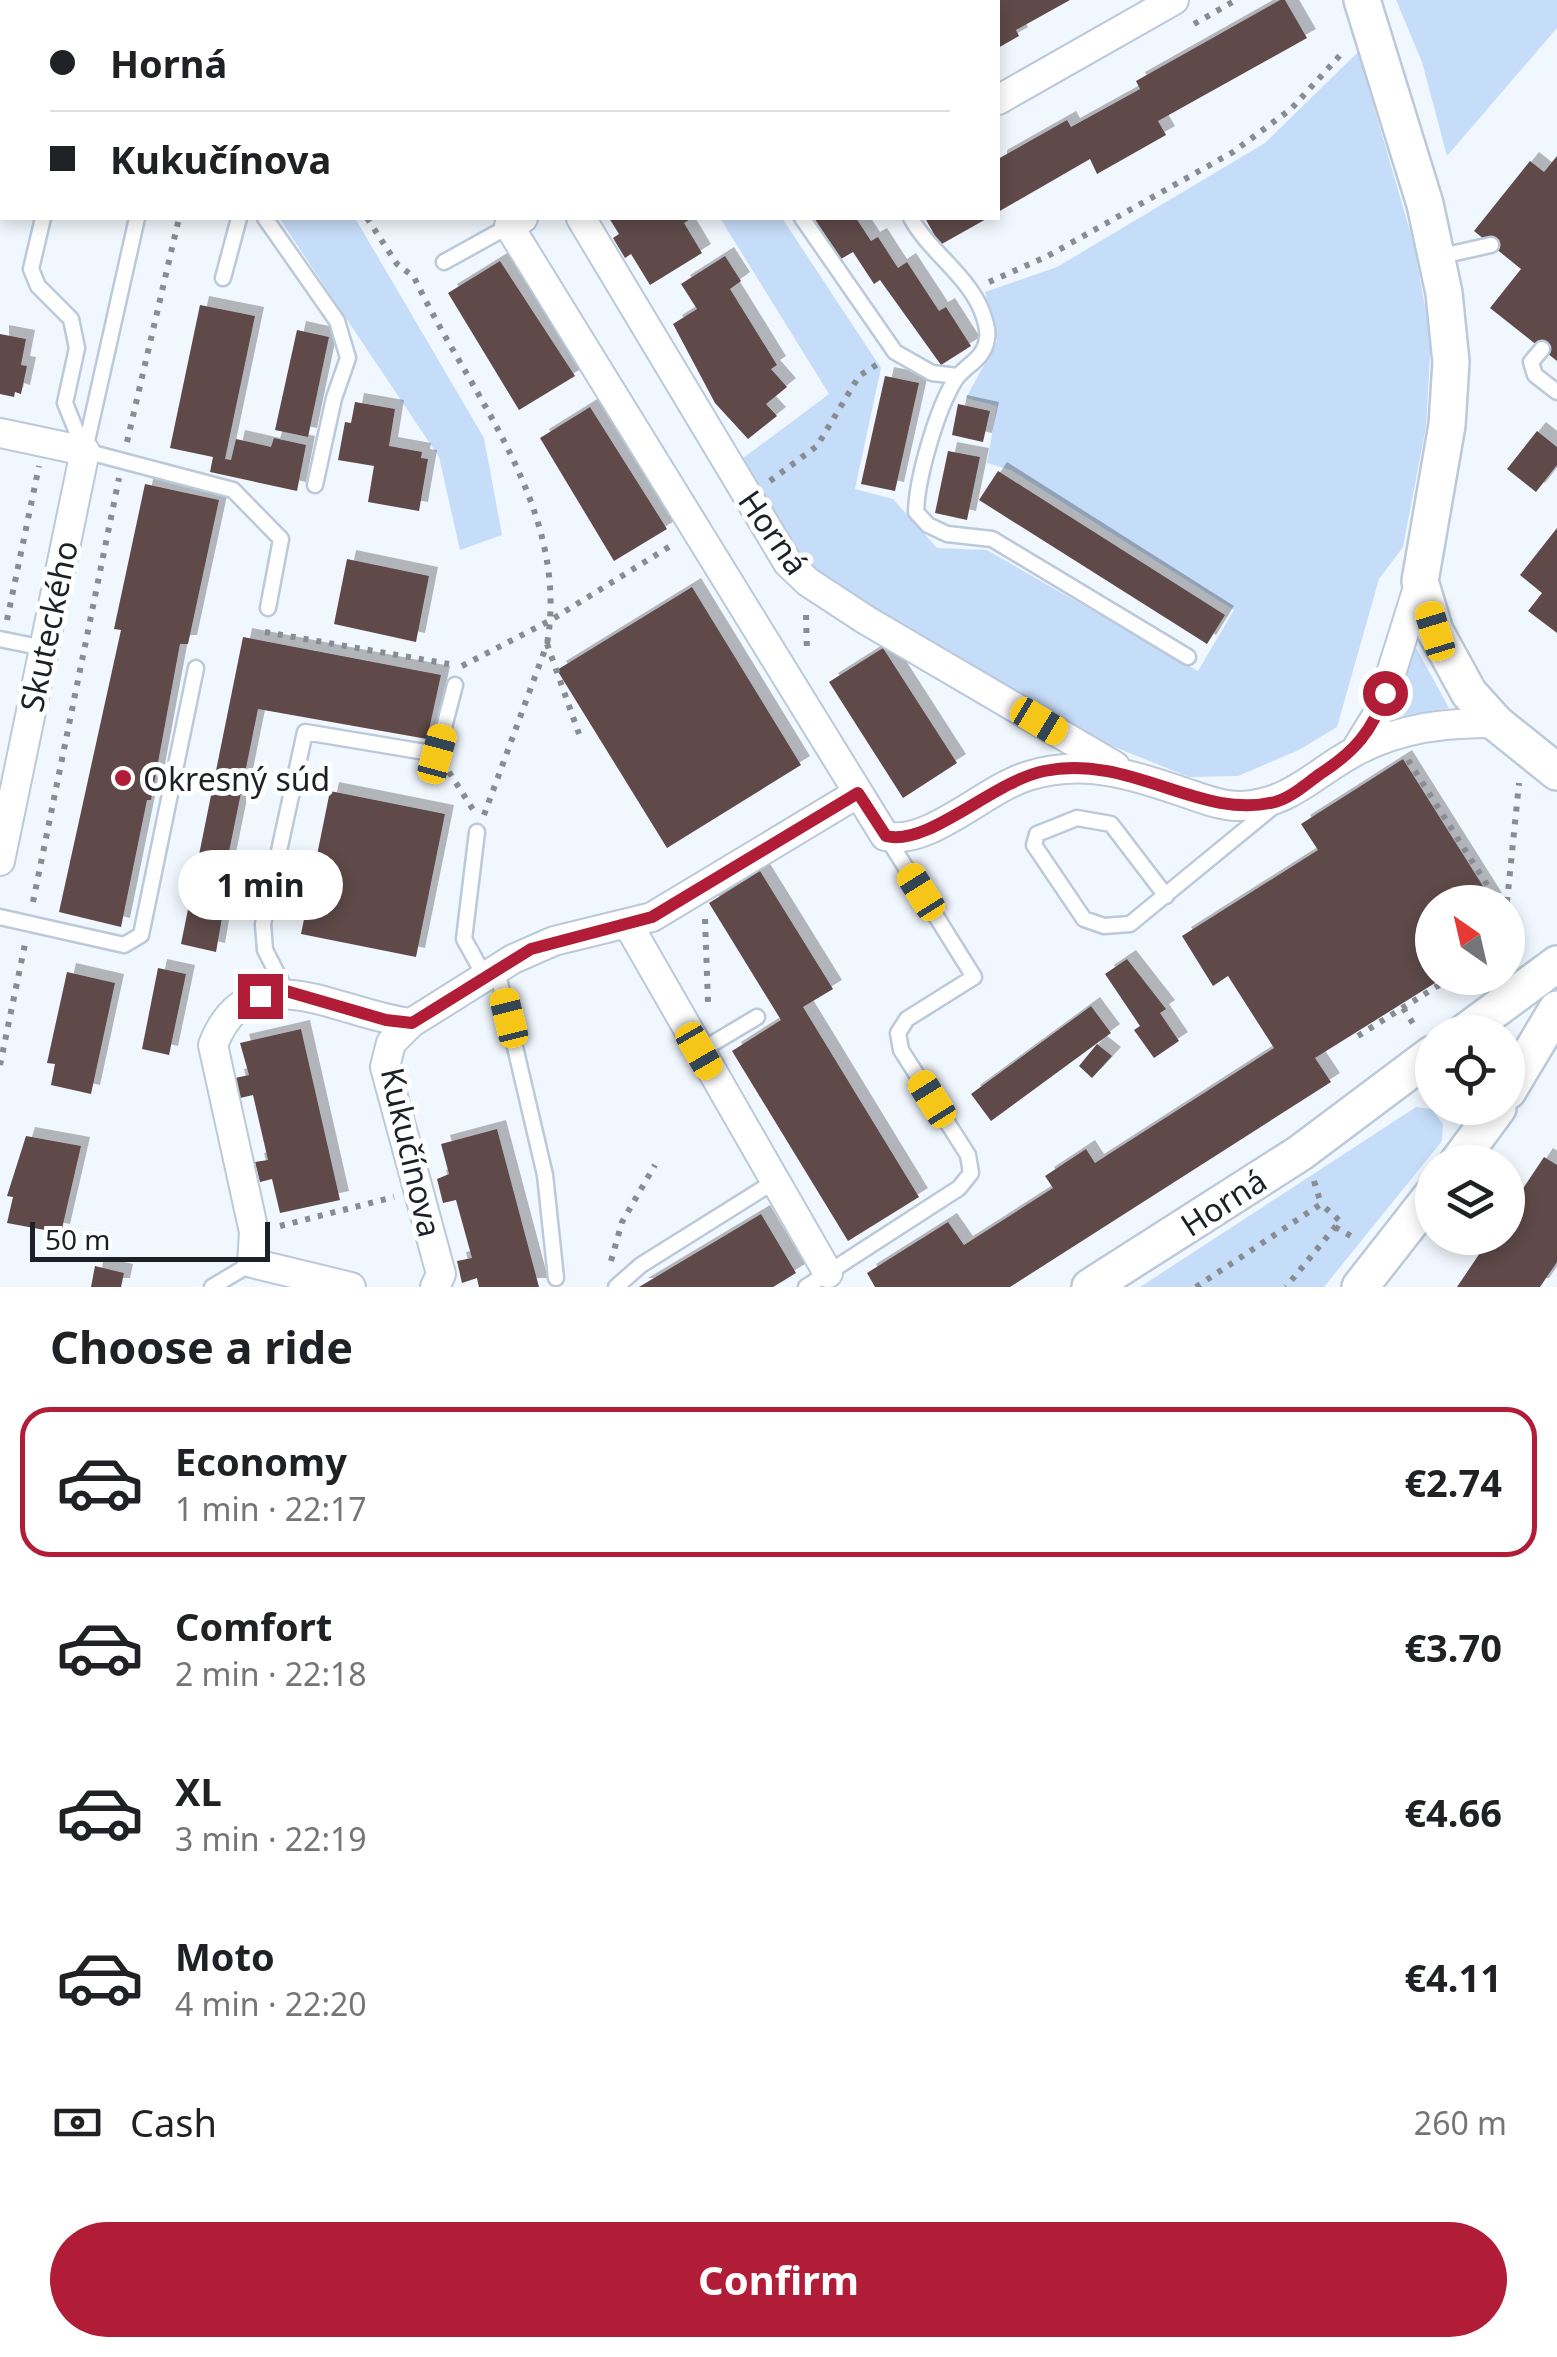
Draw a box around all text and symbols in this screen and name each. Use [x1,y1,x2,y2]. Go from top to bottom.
text: Horná [110,37,227,89]
text: Kukučínova [110,133,331,185]
street label: Horná [729,481,819,583]
street label: Skuteckého [9,537,87,715]
car [1412,598,1458,664]
route start [1363,671,1408,716]
car [1006,693,1072,749]
car [415,721,459,787]
place label: Okresný súd [143,757,330,800]
marker: Okresný súd [112,767,134,789]
callout: 1 min [178,851,342,921]
car [892,859,950,925]
text: 1 min [216,863,305,906]
north arrow [1415,885,1525,995]
map controls [1415,885,1525,1255]
route end [238,974,283,1019]
car [487,985,531,1051]
button: locate [1415,1015,1525,1125]
car [671,1018,727,1084]
street label: Kukučínova [372,1063,452,1241]
car [903,1066,961,1132]
button: layers [1415,1145,1525,1255]
street label: Horná [1172,1158,1274,1246]
scale bar [30,1217,270,1262]
text: 50 m [45,1220,111,1258]
text: Choose a ride [50,1316,353,1377]
text: Economy [175,1435,347,1487]
icon: car [55,1437,145,1527]
text: €2.74 [1404,1456,1502,1508]
text: 1 min · 22:17 [175,1487,367,1530]
text: Comfort [175,1600,332,1652]
icon: car [55,1602,145,1692]
text: €3.70 [1404,1621,1502,1673]
text: 2 min · 22:18 [175,1652,367,1695]
text: XL [175,1765,222,1817]
icon: car [55,1767,145,1857]
text: €4.66 [1404,1786,1502,1838]
text: 3 min · 22:19 [175,1817,367,1860]
text: Moto [175,1930,275,1982]
icon: car [55,1932,145,2022]
text: €4.11 [1404,1951,1502,2003]
text: 4 min · 22:20 [175,1982,367,2025]
icon: cash [50,2095,105,2150]
text: Cash [130,2096,217,2148]
text: 260 m [1414,2101,1507,2144]
button: Confirm [50,2222,1507,2337]

